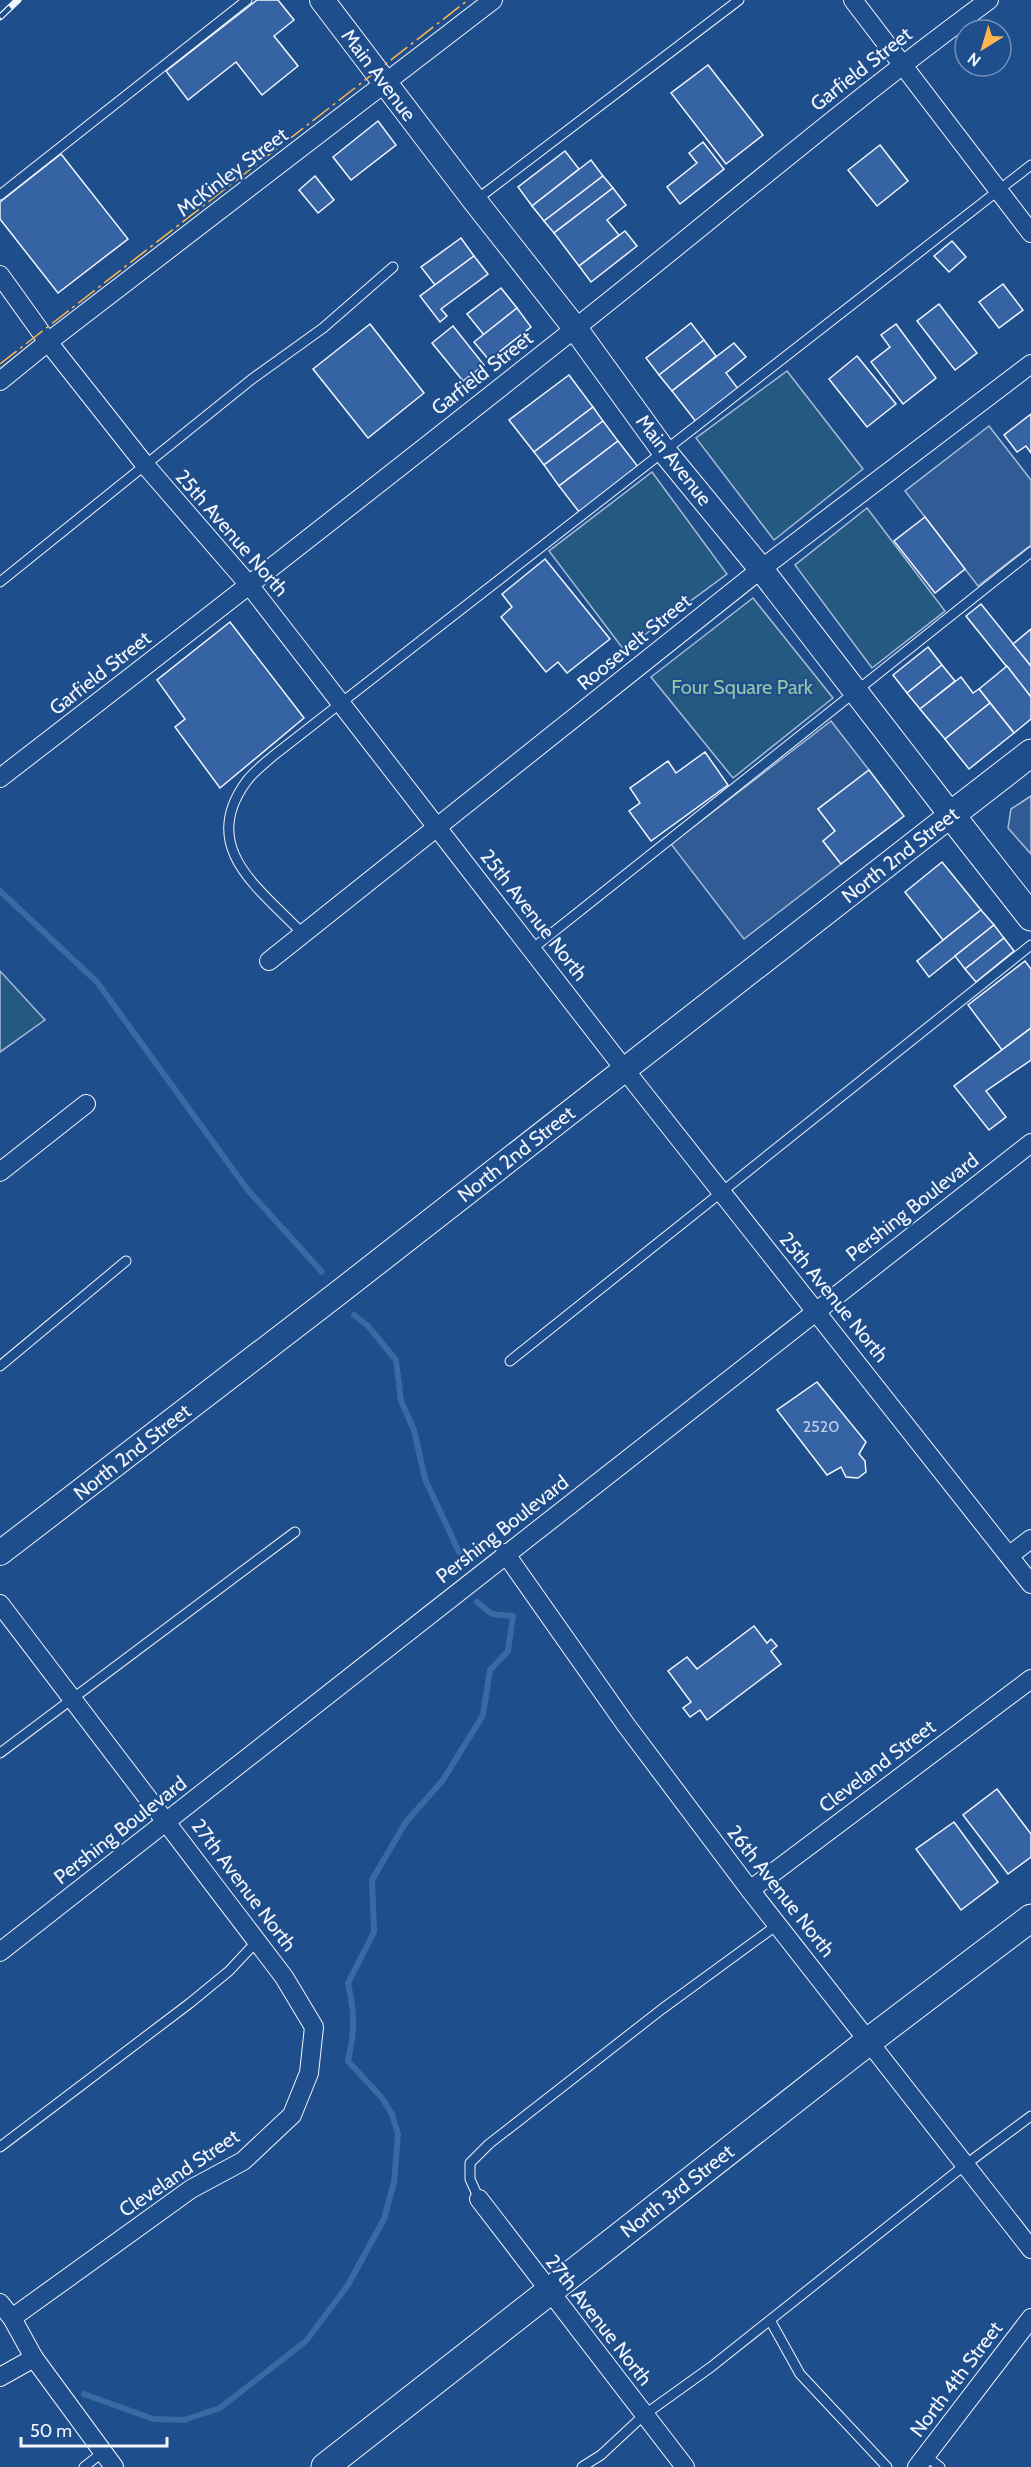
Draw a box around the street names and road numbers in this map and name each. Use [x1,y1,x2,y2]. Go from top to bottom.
street label: Garfield Street [806,22,917,116]
street label: Main Avenue [337,24,421,126]
street label: McKinley Street [172,122,292,222]
street label: Garfield Street [427,326,538,420]
street label: Main Avenue [631,410,717,510]
street label: 25th Avenue North [170,465,294,601]
street label: Roosevelt Street [572,589,696,695]
street label: Garfield Street [45,626,156,720]
street label: North 2nd Street [837,802,963,908]
street label: 25th Avenue North [475,845,593,985]
street label: North 2nd Street [453,1101,579,1207]
street label: Pershing Boulevard [841,1148,983,1266]
street label: 25th Avenue North [774,1227,894,1367]
street label: North 2nd Street [69,1399,195,1505]
street label: Pershing Boulevard [431,1470,573,1588]
street label: Cleveland Street [814,1714,940,1818]
street label: Pershing Boulevard [49,1771,191,1889]
street label: 27th Avenue North [186,1814,302,1956]
street label: 26th Avenue North [722,1820,840,1962]
street label: Cleveland Street [114,2124,244,2222]
street label: North 3rd Street [616,2139,739,2243]
street label: 27th Avenue North [541,2250,657,2390]
street label: North 4th Street [905,2316,1007,2441]

